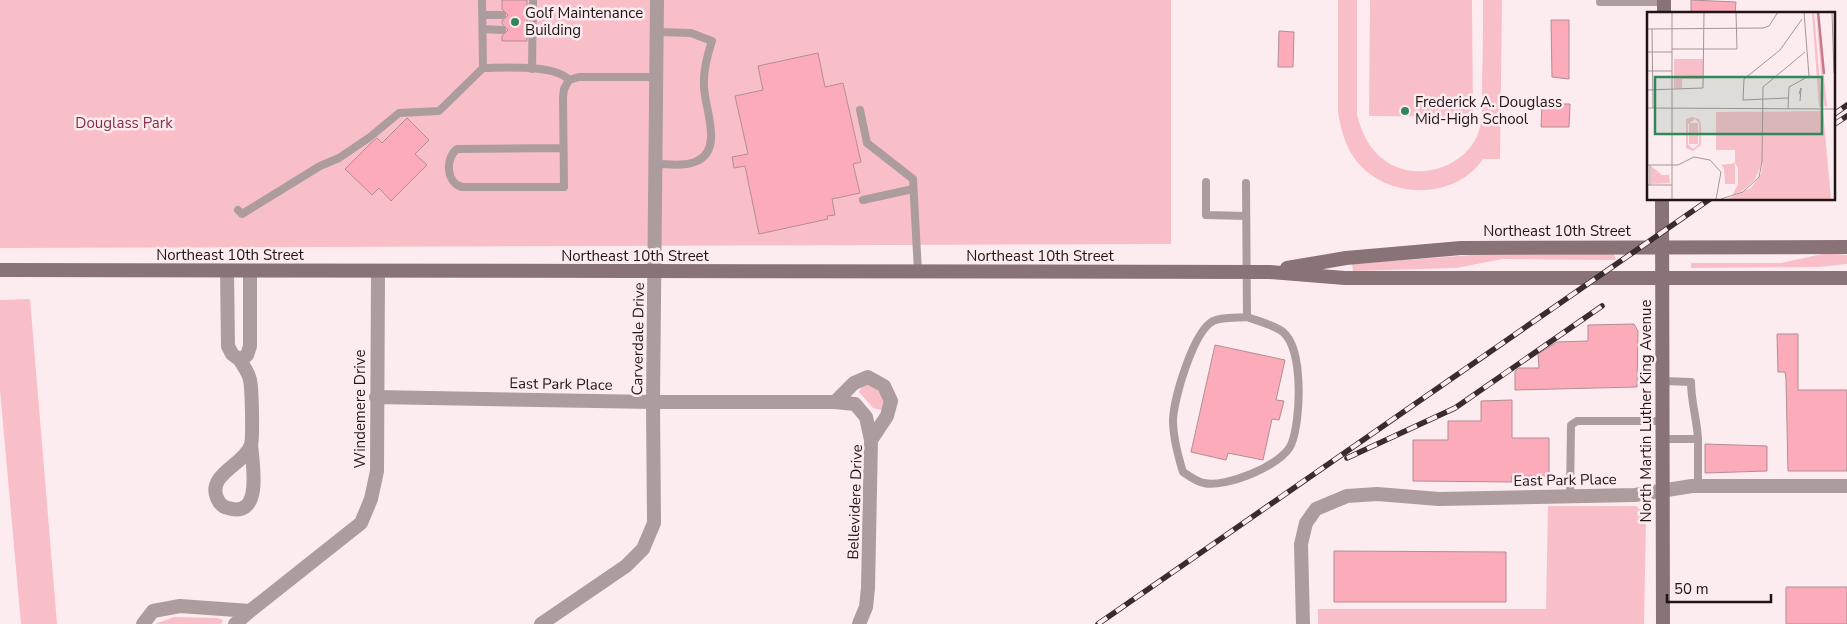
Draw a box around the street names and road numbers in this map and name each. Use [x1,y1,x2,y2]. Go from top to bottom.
street label: Northeast 10th Street [1483,221,1632,241]
street label: Northeast 10th Street [156,245,305,265]
street label: Northeast 10th Street [561,246,710,266]
street label: Northeast 10th Street [966,246,1115,266]
street label: Carverdale Drive [627,282,649,396]
street label: North Martin Luther King Avenue [1636,300,1656,522]
street label: Windemere Drive [350,350,370,468]
street label: East Park Place [509,373,613,395]
street label: Bellevidere Drive [843,444,867,560]
street label: East Park Place [1513,469,1617,491]

